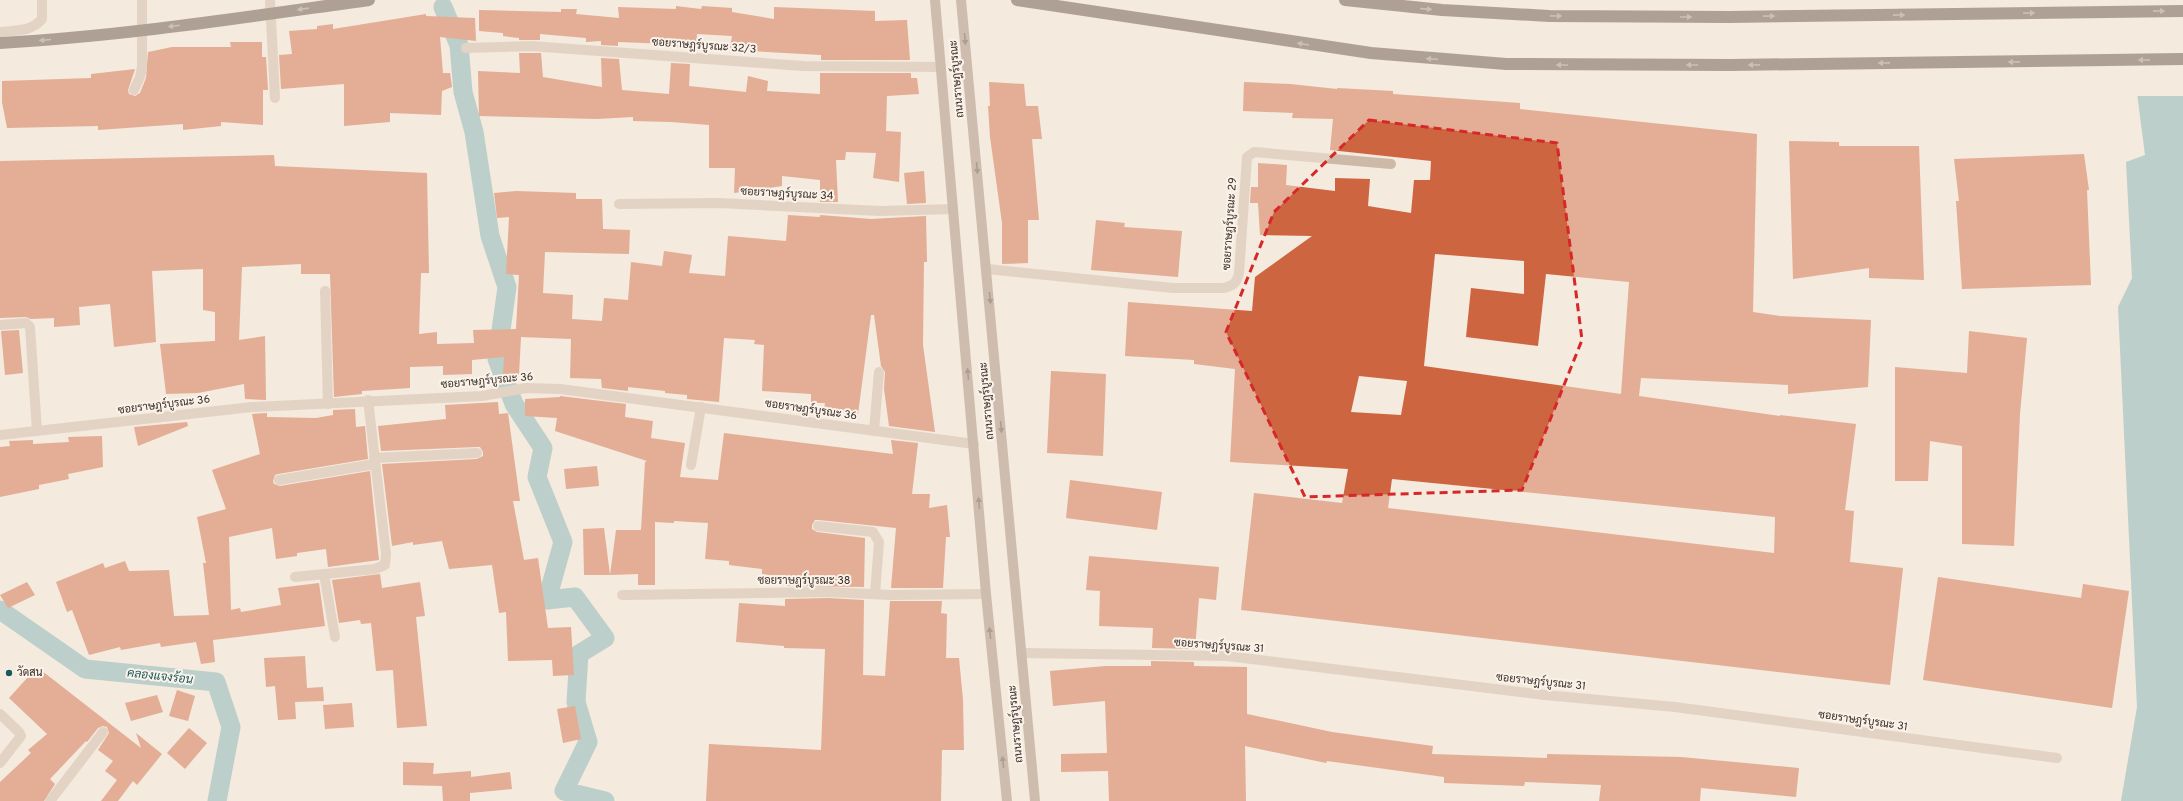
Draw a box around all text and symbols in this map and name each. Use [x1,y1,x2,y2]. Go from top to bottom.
one-way arrow [1420,5,1432,12]
one-way arrow [297,6,309,12]
one-way arrow [2153,8,2165,15]
one-way arrow [2023,10,2036,16]
one-way arrow [1893,12,1906,18]
one-way arrow [1550,13,1563,19]
one-way arrow [1763,13,1775,20]
one-way arrow [1680,14,1693,20]
one-way arrow [168,23,180,30]
street label: ซอยราษฎร์บูรณะ 32/3 [651,33,757,57]
one-way arrow [962,33,968,45]
one-way arrow [39,36,51,43]
street label: ถนนราษฎร์บูรณะ [945,39,967,119]
one-way arrow [1297,41,1309,47]
one-way arrow [1426,56,1438,63]
one-way arrow [2137,57,2150,63]
one-way arrow [2008,58,2020,65]
one-way arrow [1877,60,1890,66]
one-way arrow [1555,62,1568,68]
one-way arrow [1685,62,1698,68]
one-way arrow [1747,62,1760,68]
one-way arrow [974,162,981,174]
street label: ซอยราษฎร์บูรณะ 29 [1218,177,1240,271]
street label: ซอยราษฎร์บูรณะ 34 [740,183,834,203]
one-way arrow [986,292,993,304]
street label: ถนนราษฎร์บูรณะ [975,361,997,441]
street label: ซอยราษฎร์บูรณะ 36 [440,368,534,392]
one-way arrow [964,368,971,380]
street label: ซอยราษฎร์บูรณะ 36 [117,390,211,418]
street label: ซอยราษฎร์บูรณะ 36 [764,395,858,423]
one-way arrow [998,421,1005,433]
one-way arrow [975,497,982,509]
street label: ซอยราษฎร์บูรณะ 38 [757,572,851,588]
one-way arrow [987,627,994,639]
street label: ซอยราษฎร์บูรณะ 31 [1173,634,1265,656]
place label: วัดสน [17,665,43,680]
water label: คลองแจงร้อน [126,666,194,688]
marker: วัดสน [4,668,14,678]
street label: ซอยราษฎร์บูรณะ 31 [1495,668,1587,694]
street label: ถนนราษฎร์บูรณะ [1004,684,1026,764]
street label: ซอยราษฎร์บูรณะ 31 [1817,706,1909,734]
one-way arrow [1000,756,1007,768]

